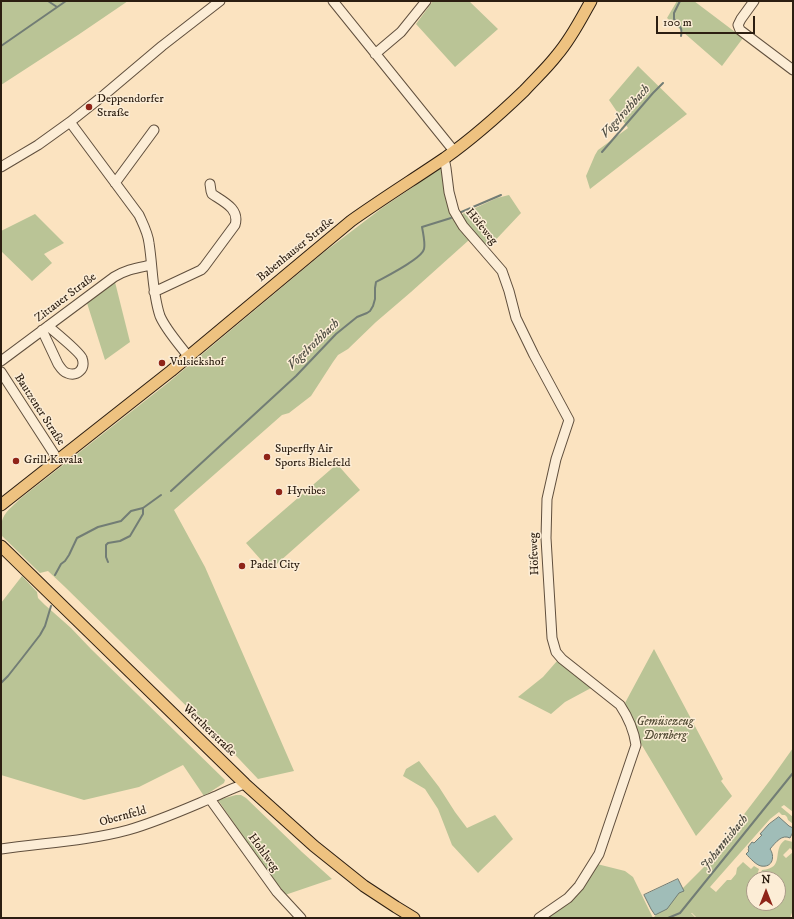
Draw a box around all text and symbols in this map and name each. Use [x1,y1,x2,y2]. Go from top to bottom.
scale bar [658,8,757,34]
text: 100 m [663,15,692,30]
water label: Vogelrothbach [598,82,654,142]
place label: Deppendorfer Straße [97,93,164,121]
marker: Deppendorfer Straße [84,102,94,112]
street label: Höfeweg [462,206,500,248]
street label: Babenhauser Straße [255,215,337,285]
street label: Zittauer Straße [32,270,100,326]
water label: Vogelrothbach [285,316,343,374]
place label: Vulsiekshof [170,356,224,370]
marker: Vulsiekshof [157,358,167,368]
street label: Bautzener Straße [10,371,68,449]
place label: Superfly Air Sports Bielefeld [275,443,350,471]
marker: Superfly Air Sports Bielefeld [262,452,272,462]
place label: Grill Kavala [24,454,82,468]
marker: Grill Kavala [11,456,21,466]
place label: Hyvibes [287,485,325,499]
marker: Hyvibes [274,487,284,497]
street label: Höfeweg [527,532,543,576]
place label: Padel City [250,559,300,573]
marker: Padel City [237,561,247,571]
street label: Wertherstraße [179,702,239,760]
park label: Gemüsezeug Dornberg [636,716,694,744]
street label: Obernfeld [98,804,148,830]
water label: Johannisbach [698,812,752,874]
street label: Hohlweg [244,831,282,875]
north arrow [746,871,786,911]
text: N [761,873,771,887]

